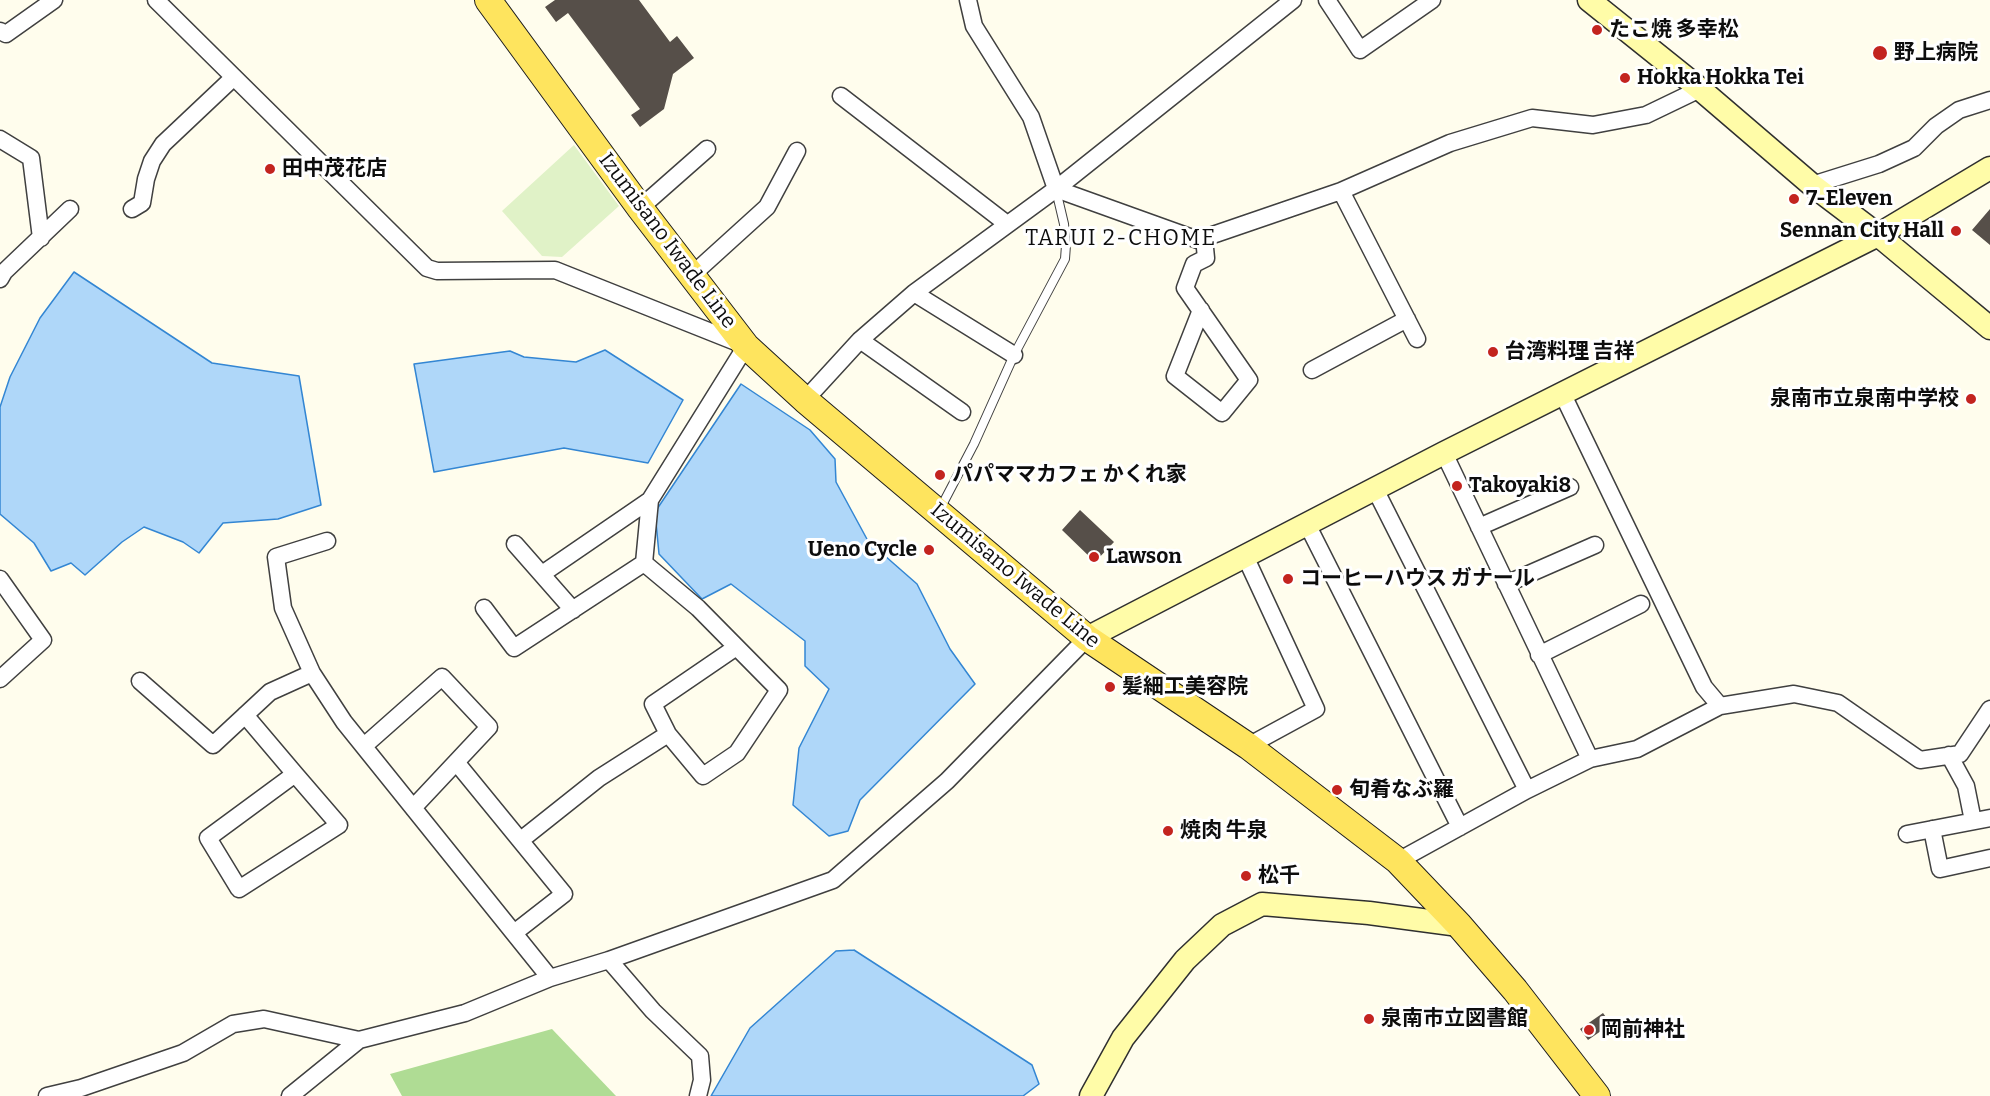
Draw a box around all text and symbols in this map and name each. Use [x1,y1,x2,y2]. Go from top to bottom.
place label: たこ焼 多幸松 [1609,17,1739,43]
marker: たこ焼 多幸松 [1590,23,1604,37]
place label: 野上病院 [1894,40,1978,66]
marker: 野上病院 [1871,44,1889,62]
place label: Hokka Hokka Tei [1637,65,1804,91]
marker: Hokka Hokka Tei [1618,71,1632,85]
street label: Izumisano Iwade Line [593,148,741,334]
place label: 田中茂花店 [282,156,387,182]
marker: 田中茂花店 [263,162,277,176]
place label: 7-Eleven [1806,186,1892,212]
marker: 7-Eleven [1787,192,1801,206]
place label: Sennan City Hall [1780,218,1944,244]
marker: Sennan City Hall [1949,224,1963,238]
district label: TARUI 2-CHOME [1025,226,1217,252]
place label: 台湾料理 吉祥 [1505,339,1635,365]
marker: 台湾料理 吉祥 [1486,345,1500,359]
place label: 泉南市立泉南中学校 [1770,386,1959,412]
marker: 泉南市立泉南中学校 [1964,392,1978,406]
place label: パパママカフェ かくれ家 [952,462,1187,488]
marker: パパママカフェ かくれ家 [933,468,947,482]
place label: Takoyaki8 [1469,473,1571,499]
marker: Takoyaki8 [1450,479,1464,493]
street label: Izumisano Iwade Line [925,498,1105,654]
place label: Ueno Cycle [808,537,917,563]
marker: Ueno Cycle [922,543,936,557]
place label: Lawson [1106,544,1182,570]
marker: Lawson [1087,550,1101,564]
place label: コーヒーハウス ガナール [1300,566,1535,592]
marker: コーヒーハウス ガナール [1281,572,1295,586]
place label: 髪細工美容院 [1122,674,1248,700]
marker: 髪細工美容院 [1103,680,1117,694]
place label: 旬肴なぶ羅 [1349,777,1454,803]
marker: 旬肴なぶ羅 [1330,783,1344,797]
place label: 焼肉 牛泉 [1180,818,1268,844]
marker: 焼肉 牛泉 [1161,824,1175,838]
place label: 松千 [1258,863,1300,889]
marker: 松千 [1239,869,1253,883]
place label: 泉南市立図書館 [1381,1006,1528,1032]
marker: 泉南市立図書館 [1362,1012,1376,1026]
place label: 岡前神社 [1601,1017,1685,1043]
marker: 岡前神社 [1582,1023,1596,1037]

